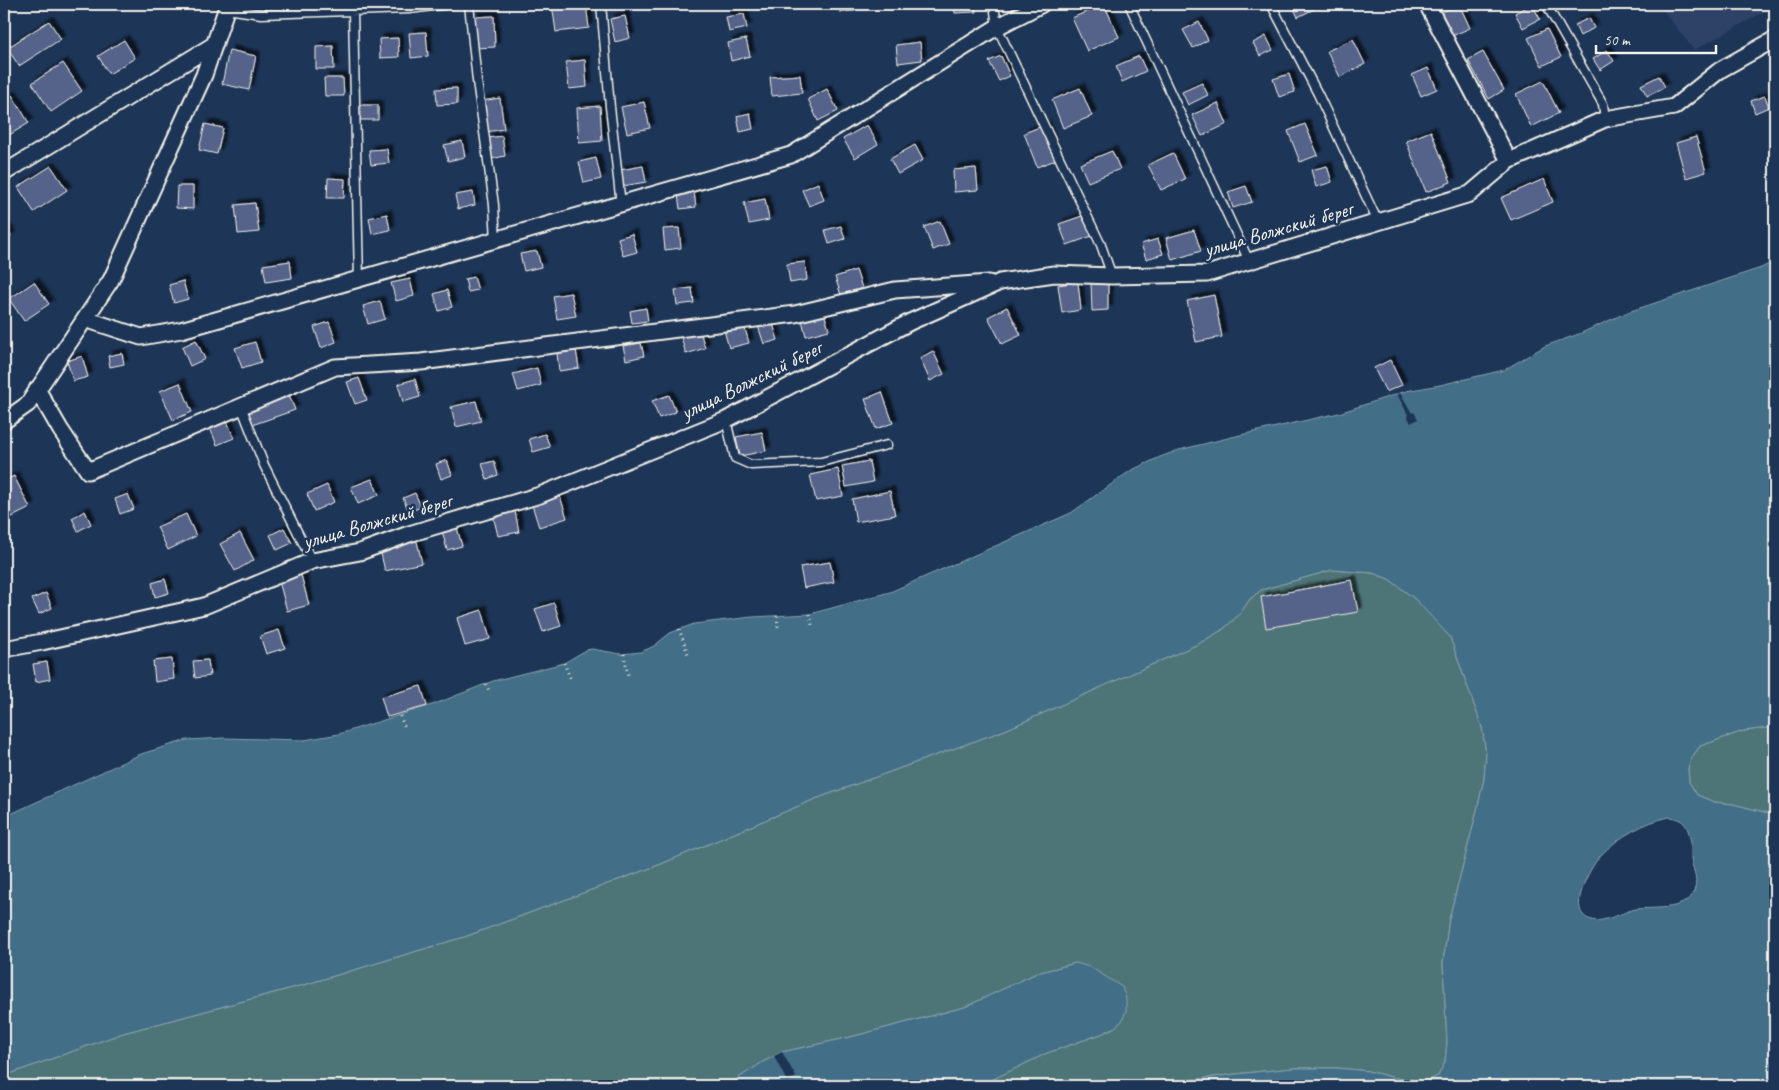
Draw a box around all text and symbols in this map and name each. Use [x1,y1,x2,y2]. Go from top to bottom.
scale bar [1596,22,1716,54]
text: 50 m [1604,31,1631,50]
street label: улица Волжский берег [1199,194,1359,263]
street label: улица Волжский берег [675,333,829,426]
street label: улица Волжский берег [298,486,458,555]

